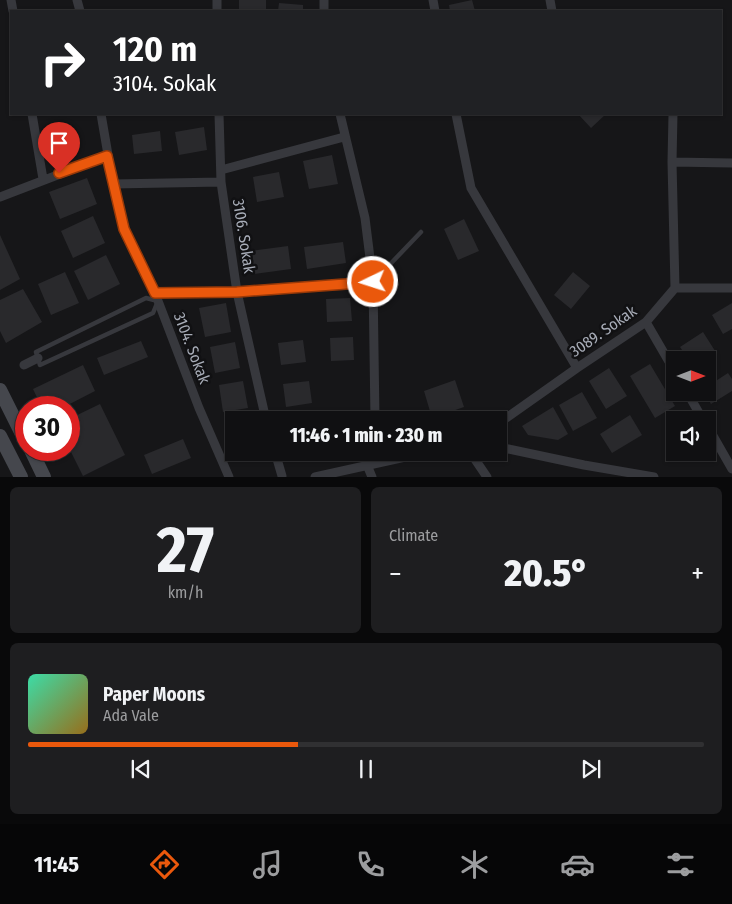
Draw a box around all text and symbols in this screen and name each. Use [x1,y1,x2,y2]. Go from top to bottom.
text: 120 m [113,28,197,70]
icon: right [30,30,95,95]
text: 3104. Sokak [113,70,216,97]
pin [38,122,80,173]
icon: arrive [45,129,73,157]
street label: 3106. Sokak [229,197,259,275]
position arrow [346,255,398,307]
street label: 3089. Sokak [566,301,640,361]
street label: 3104. Sokak [170,310,215,387]
north arrow [666,351,716,401]
map controls [666,351,716,461]
speed limit sign: 30 [15,396,80,461]
button: sound [666,411,716,461]
text: 11:46 · 1 min · 230 m [290,424,442,447]
text: 27 [157,511,214,589]
text: Climate [389,526,438,545]
text: 20.5° [504,550,589,596]
text: − [389,557,402,590]
text: + [691,557,704,590]
text: km/h [168,583,203,602]
text: Paper Moons [103,683,205,706]
text: Ada Vale [103,706,159,725]
icon: previous [127,755,155,783]
icon: pause [352,755,380,783]
icon: next [577,755,605,783]
icon: directions [147,847,182,882]
icon: music [250,847,285,882]
icon: phone [353,847,388,882]
icon: climate [457,847,492,882]
icon: car [560,847,595,882]
icon: filters [663,847,698,882]
text: 11:45 [34,851,79,878]

